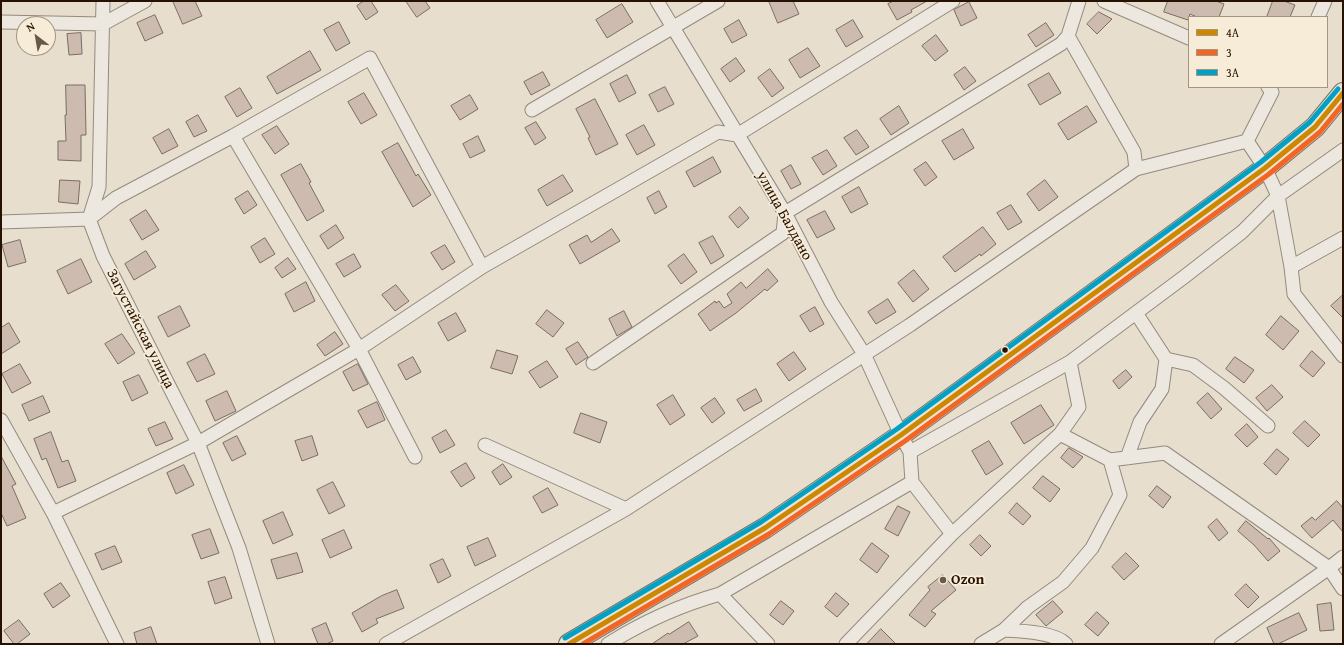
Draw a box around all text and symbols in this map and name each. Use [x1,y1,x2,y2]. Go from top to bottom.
north arrow [16,16,56,56]
legend [1188,16,1328,88]
text: N [23,18,38,35]
text: 4А [1226,24,1239,41]
text: 3 [1226,44,1232,61]
text: 3А [1226,64,1239,81]
street label: улица Балдано [752,168,816,264]
street label: Загустайская улица [102,266,178,392]
unlabelled marker [1000,345,1010,355]
place label: Ozon [951,571,984,589]
marker: Ozon [938,575,948,585]

